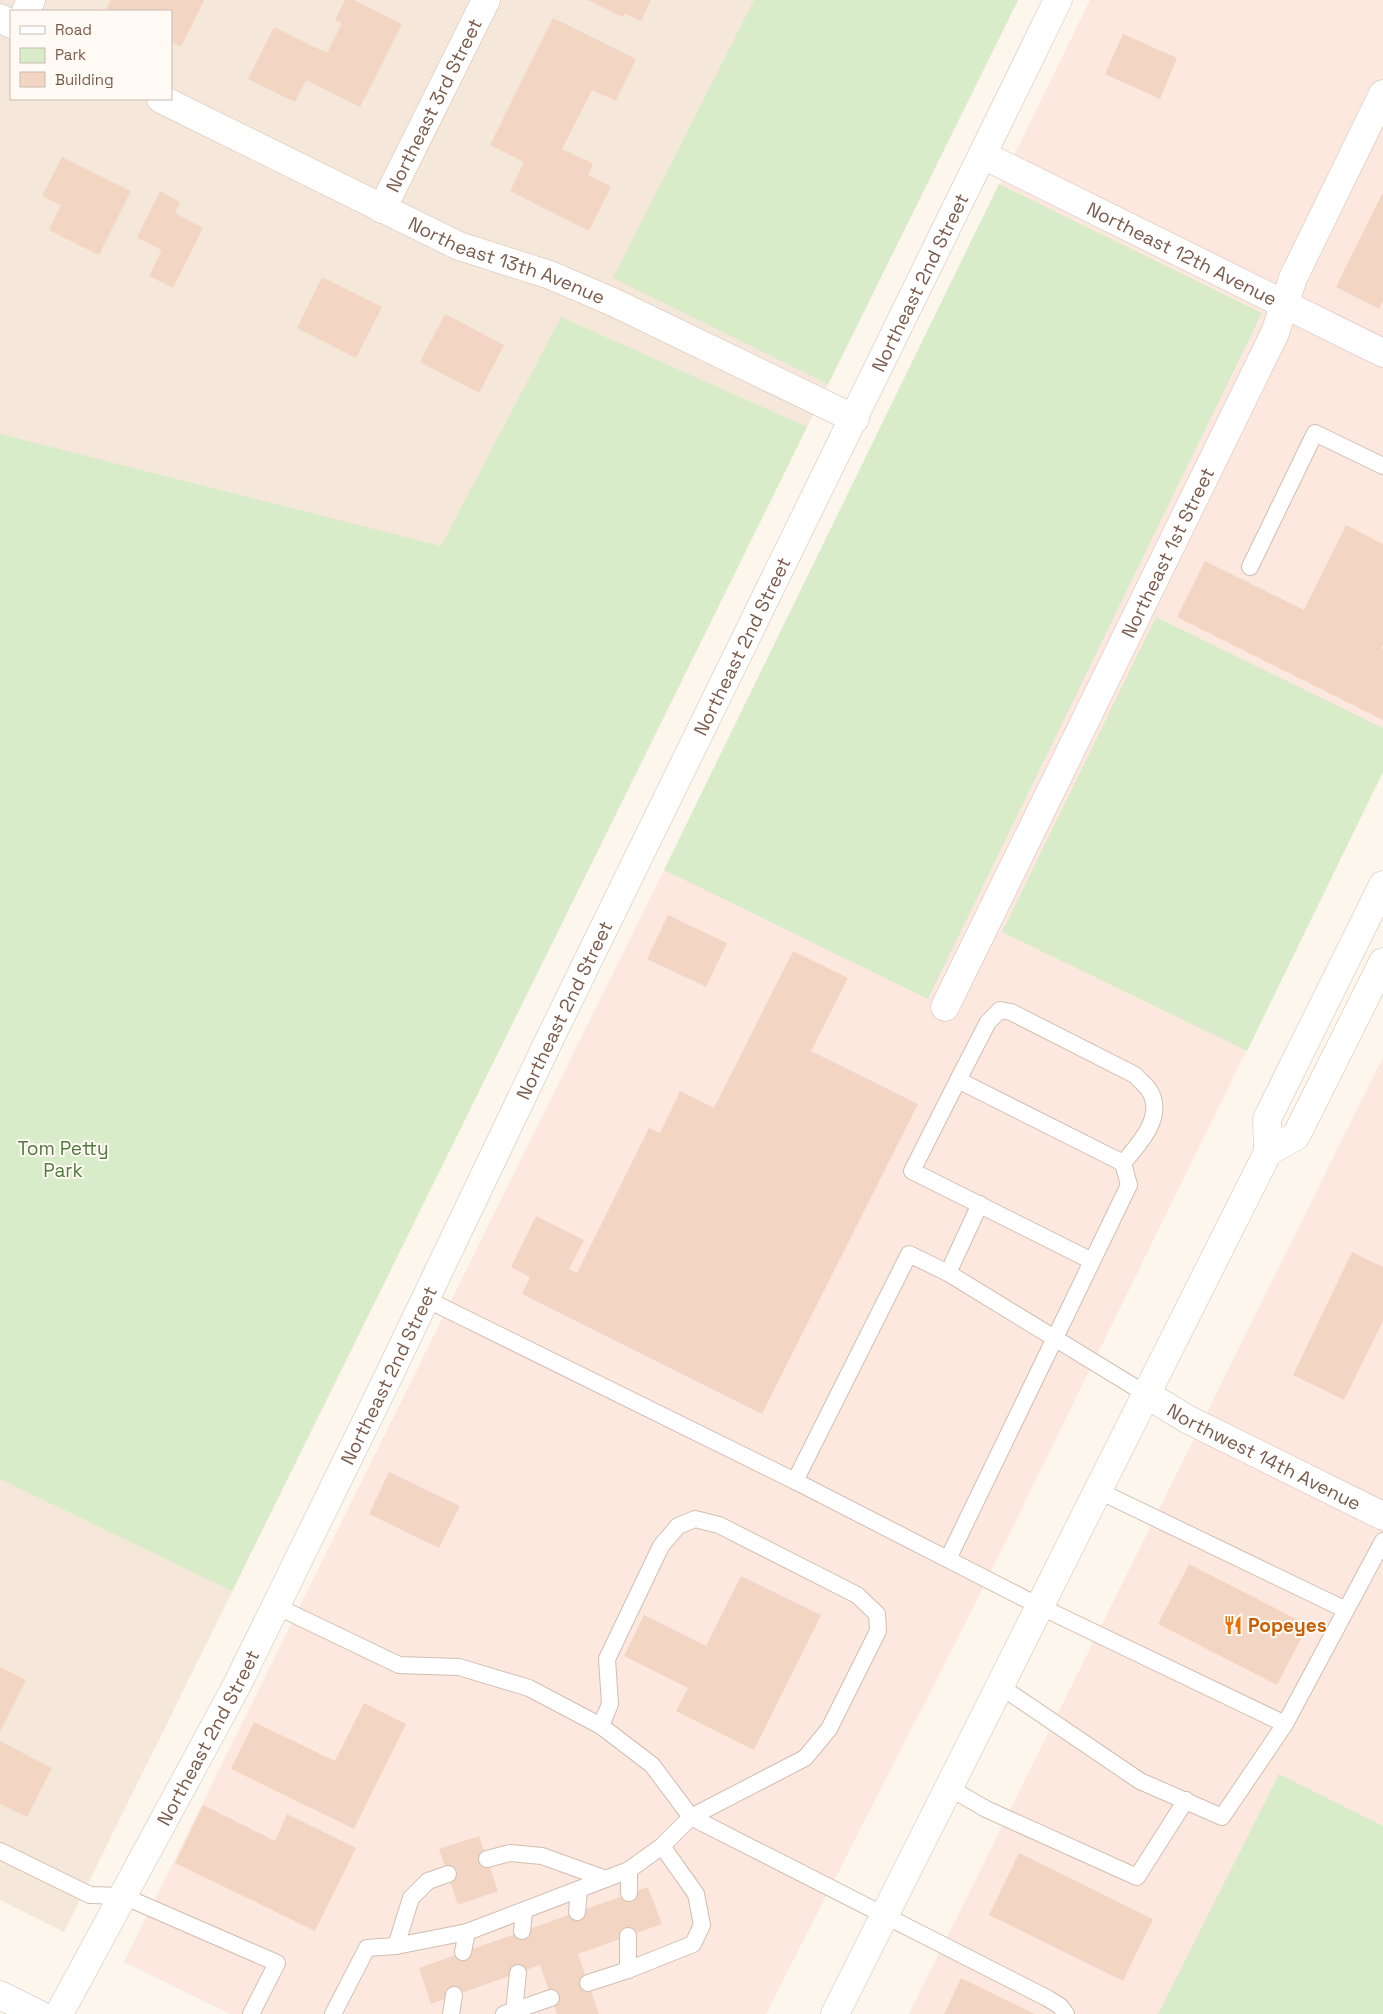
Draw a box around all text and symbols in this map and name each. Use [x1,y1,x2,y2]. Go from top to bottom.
legend [10,10,172,100]
street label: Northeast 3rd Street [380,14,488,196]
text: Road [55,20,92,39]
text: Park [55,45,86,64]
text: Building [55,70,114,89]
street label: Northeast 2nd Street [866,189,975,376]
street label: Northeast 12th Avenue [1082,196,1281,312]
street label: Northeast 13th Avenue [404,211,609,310]
street label: Northeast 1st Street [1116,463,1220,642]
street label: Northeast 2nd Street [688,553,797,740]
street label: Northeast 2nd Street [511,917,619,1104]
park label: Tom Petty Park [17,1136,109,1183]
street label: Northeast 2nd Street [335,1282,443,1469]
street label: Northwest 14th Avenue [1162,1398,1365,1516]
place label: Popeyes [1248,1613,1327,1638]
restaurant icon: Popeyes [1222,1614,1244,1636]
street label: Northeast 2nd Street [151,1646,265,1830]

